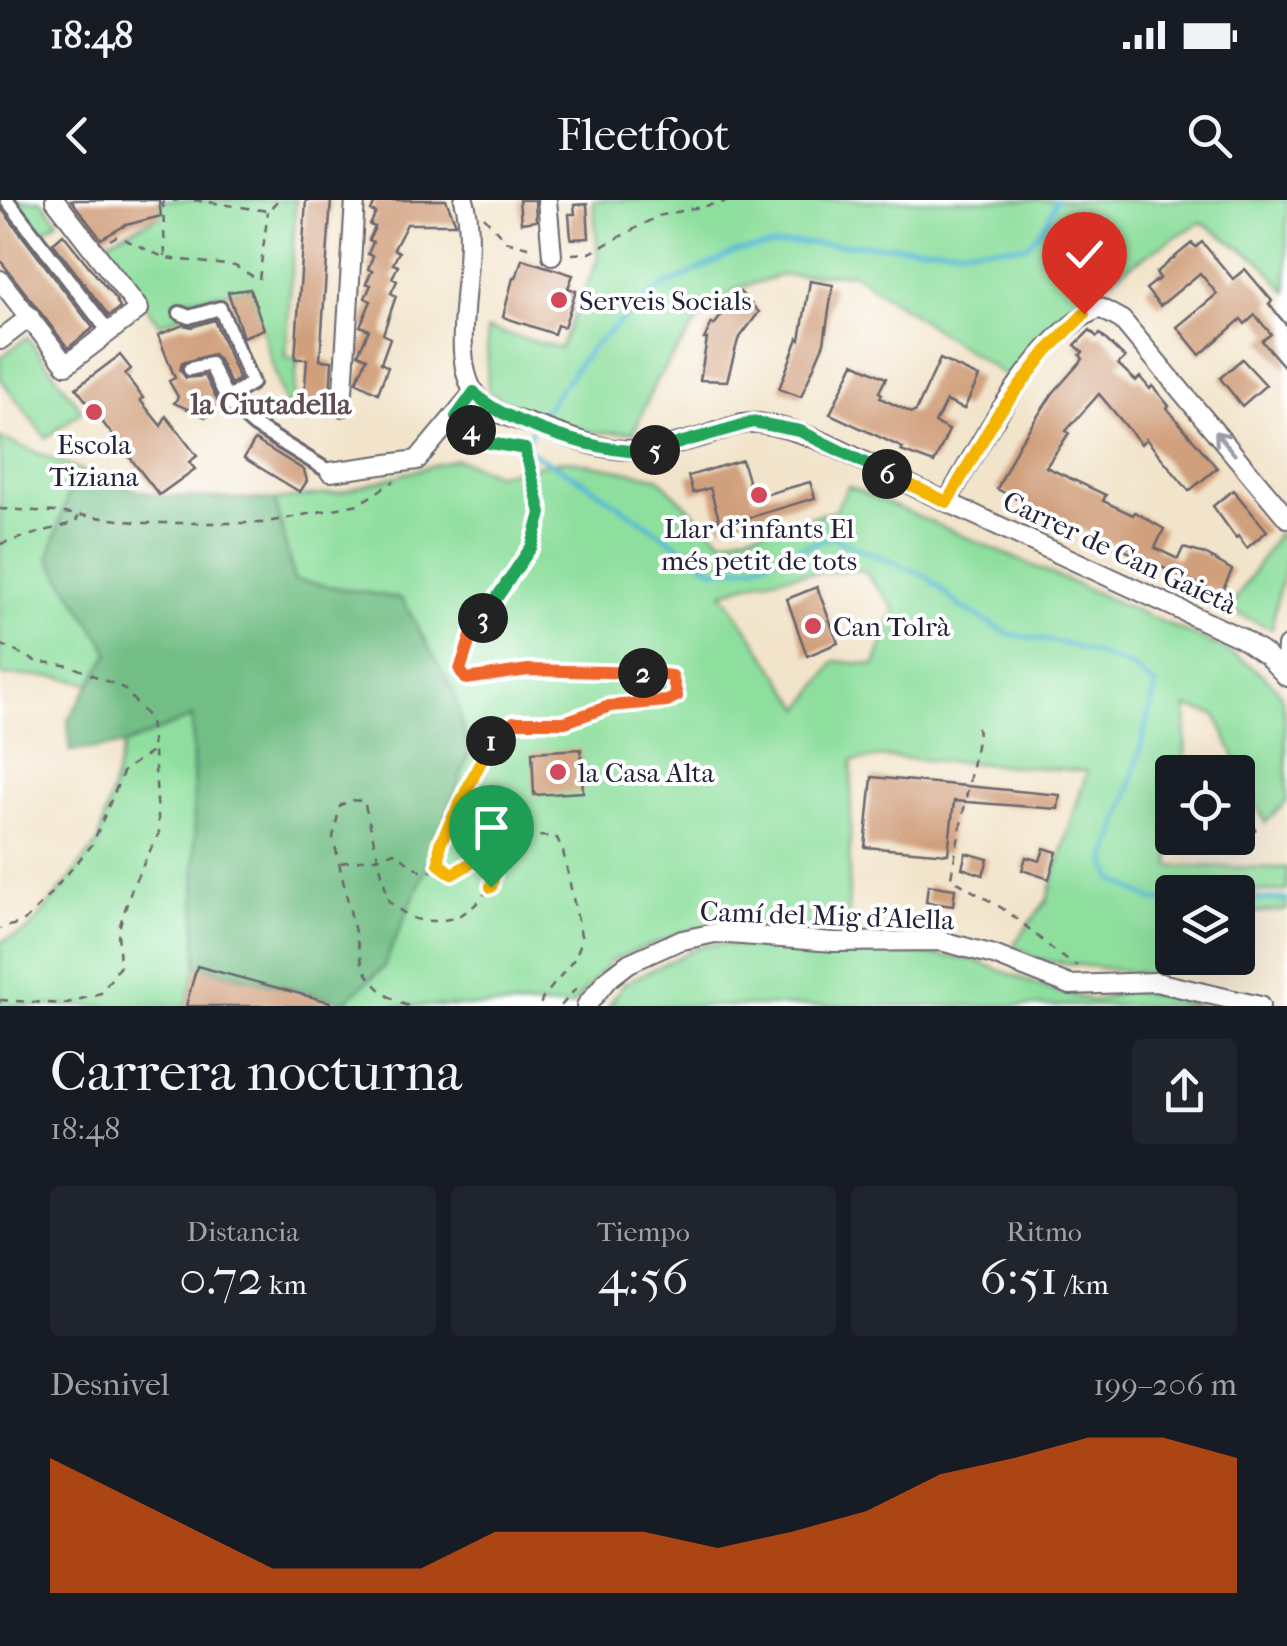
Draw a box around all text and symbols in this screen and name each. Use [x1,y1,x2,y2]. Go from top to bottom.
text: 18:48 [50,13,133,58]
icon: back [50,108,105,163]
icon: search [1182,108,1237,163]
text: Fleetfoot [557,109,730,162]
pin [1042,212,1127,315]
icon: check [1057,227,1112,282]
place label: Serveis Socials [579,284,751,317]
marker: Serveis Socials [548,289,570,311]
district label: la Ciutadella [190,387,352,422]
marker: Escola Tiziana [83,401,105,423]
pin: 4 [446,405,496,455]
text: 4 [463,413,479,446]
pin: 5 [630,425,680,475]
place label: Escola Tiziana [49,428,140,493]
one-way arrow [1214,430,1236,456]
text: 5 [649,433,661,466]
pin: 6 [862,449,912,499]
text: 6 [879,457,895,490]
marker: Llar d'infants El més petit de tots [748,484,770,506]
street label: Carrer de Can Gaietà [998,484,1243,622]
place label: Llar d'infants El més petit de tots [661,512,857,577]
pin: 3 [458,593,508,643]
text: 3 [477,601,489,634]
place label: Can Tolrà [833,610,951,643]
marker: Can Tolrà [802,615,824,637]
pin: 2 [618,648,668,698]
text: 2 [636,656,650,689]
pin: 1 [466,716,516,766]
text: 1 [486,724,496,757]
map controls [1155,755,1255,975]
button: locate [1155,755,1255,855]
place label: la Casa Alta [577,756,716,789]
marker: la Casa Alta [547,761,569,783]
pin [449,785,534,888]
icon: arrive [464,800,519,855]
button: layers [1155,875,1255,975]
street label: Camí del Mig d'Alella [699,895,956,936]
button: share [1132,1039,1237,1144]
text: Carrera nocturna [50,1040,462,1104]
text: 18:48 [50,1110,120,1147]
text: Distancia [187,1215,299,1248]
text: Tiempo [597,1215,690,1248]
text: Ritmo [1006,1215,1082,1248]
text: 0.72 [179,1248,263,1307]
text: 4:56 [598,1248,689,1307]
text: 6:51 [980,1248,1058,1307]
text: km [263,1268,307,1301]
text: /km [1058,1268,1109,1301]
text: Desnivel [50,1366,170,1403]
text: 199–206 m [1093,1366,1237,1403]

